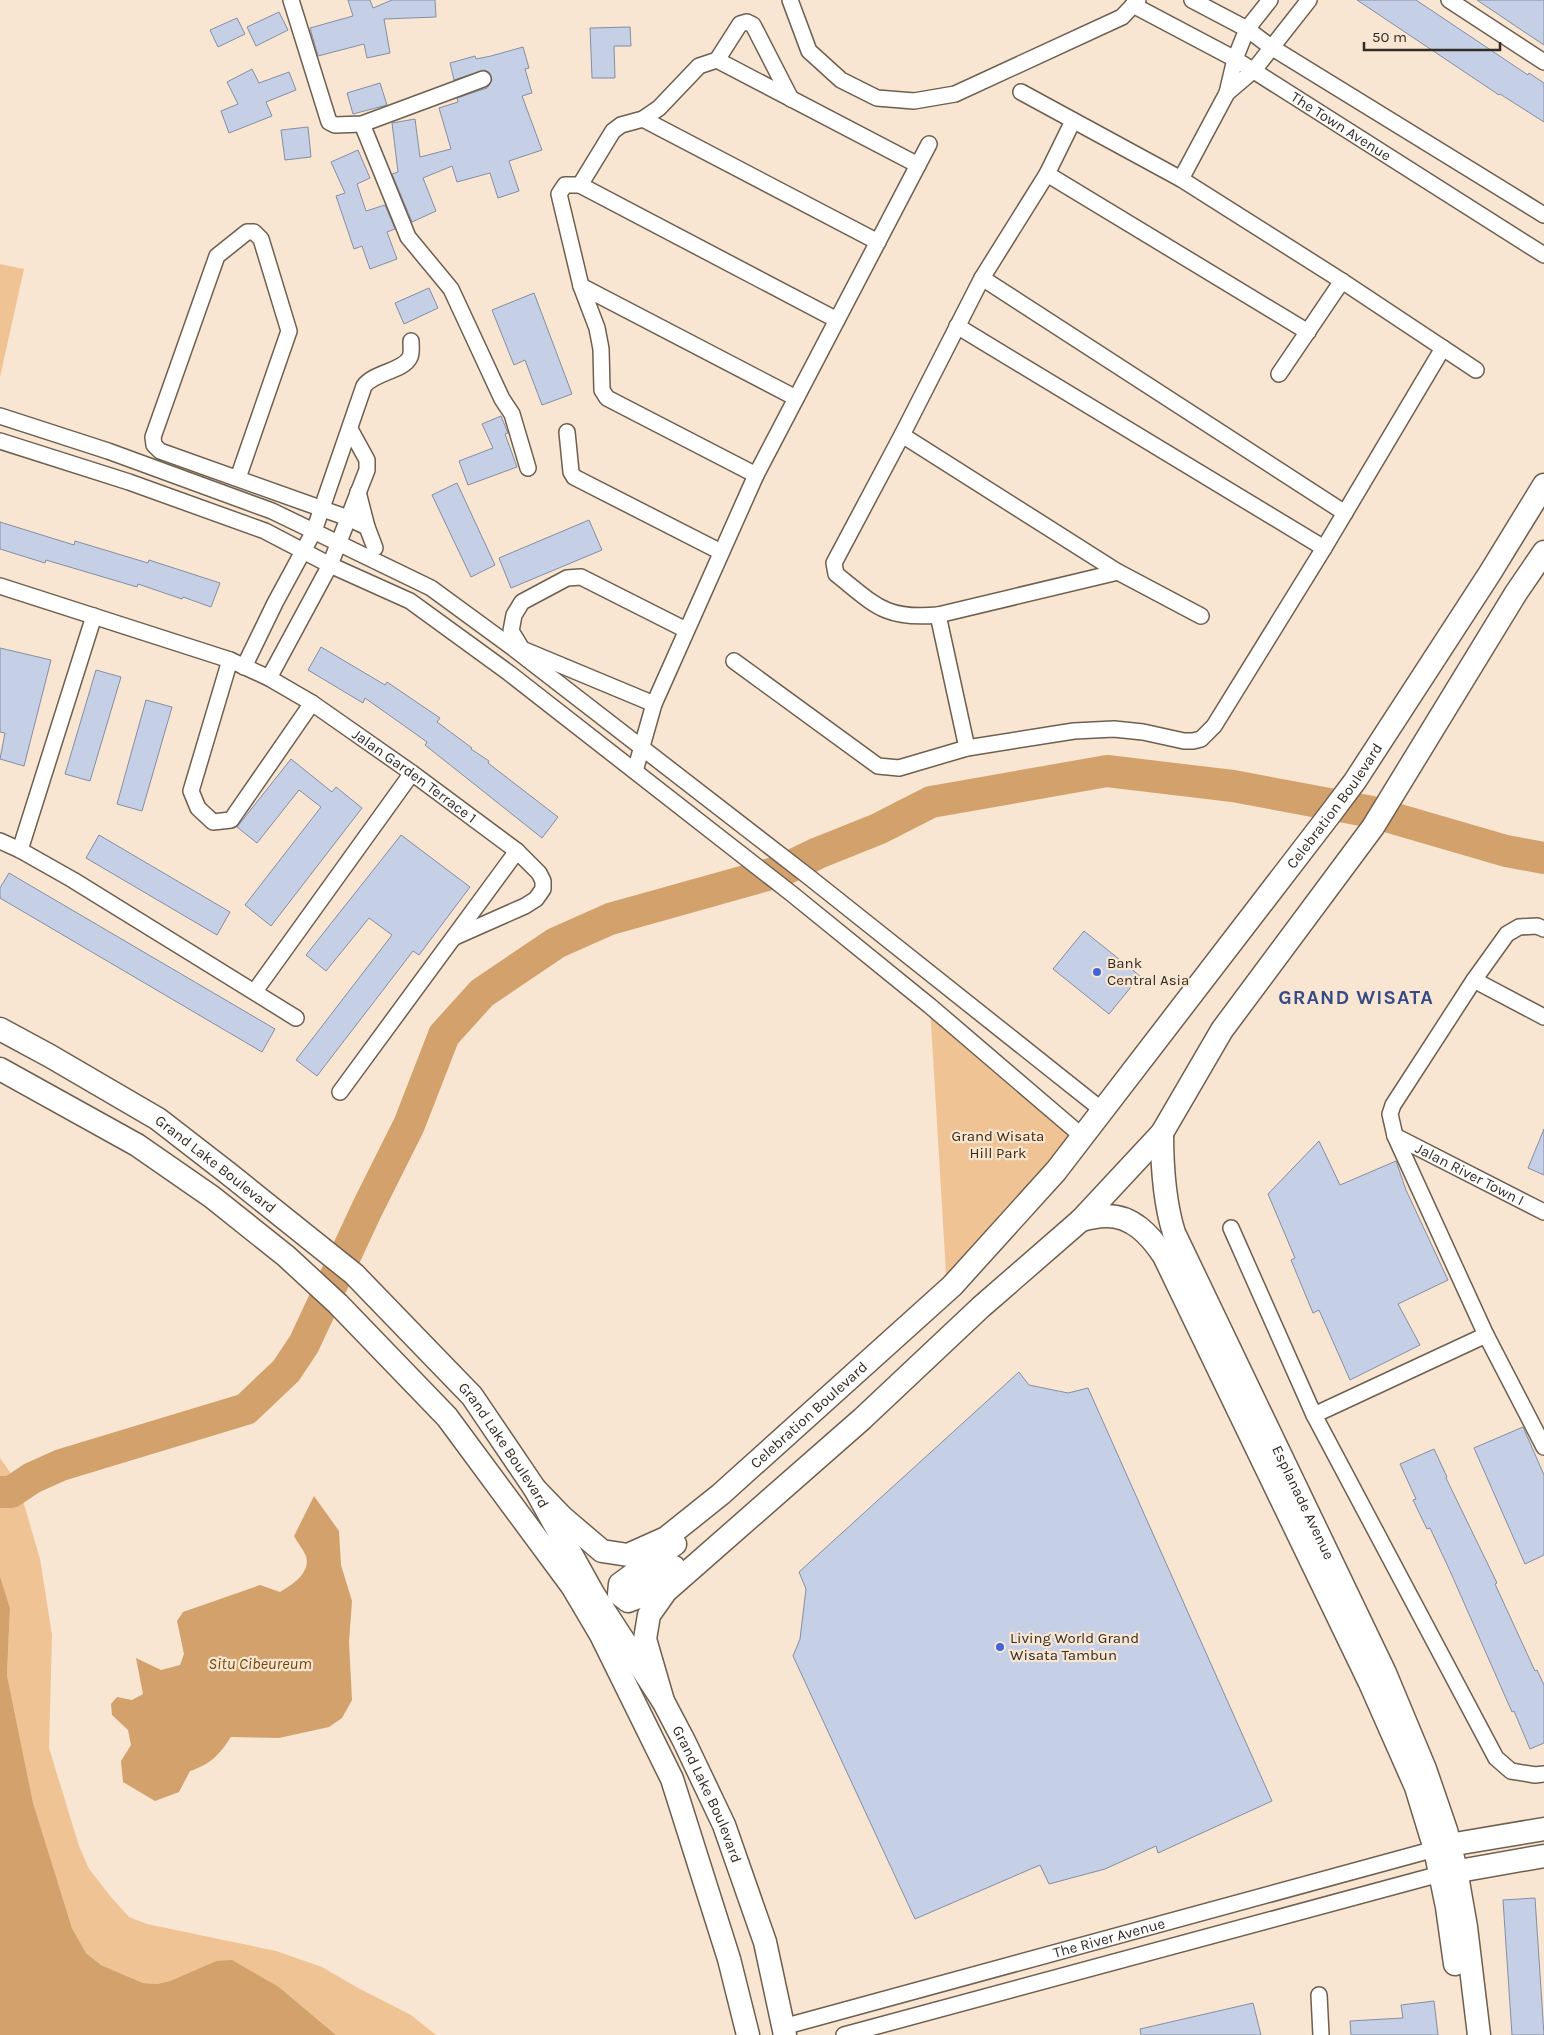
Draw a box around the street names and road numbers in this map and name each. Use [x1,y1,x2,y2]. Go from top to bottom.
street label: The Town Avenue [1288,88,1395,165]
street label: Jalan Garden Terrace 1 [349,725,480,827]
street label: Celebration Boulevard [1283,740,1386,872]
street label: Grand Lake Boulevard [152,1111,280,1217]
street label: Jalan River Town I [1412,1139,1527,1209]
street label: Celebration Boulevard [747,1358,871,1472]
street label: Grand Lake Boulevard [455,1378,553,1511]
street label: Esplanade Avenue [1268,1443,1338,1563]
street label: Grand Lake Boulevard [669,1723,746,1865]
street label: The River Avenue [1051,1914,1167,1962]

